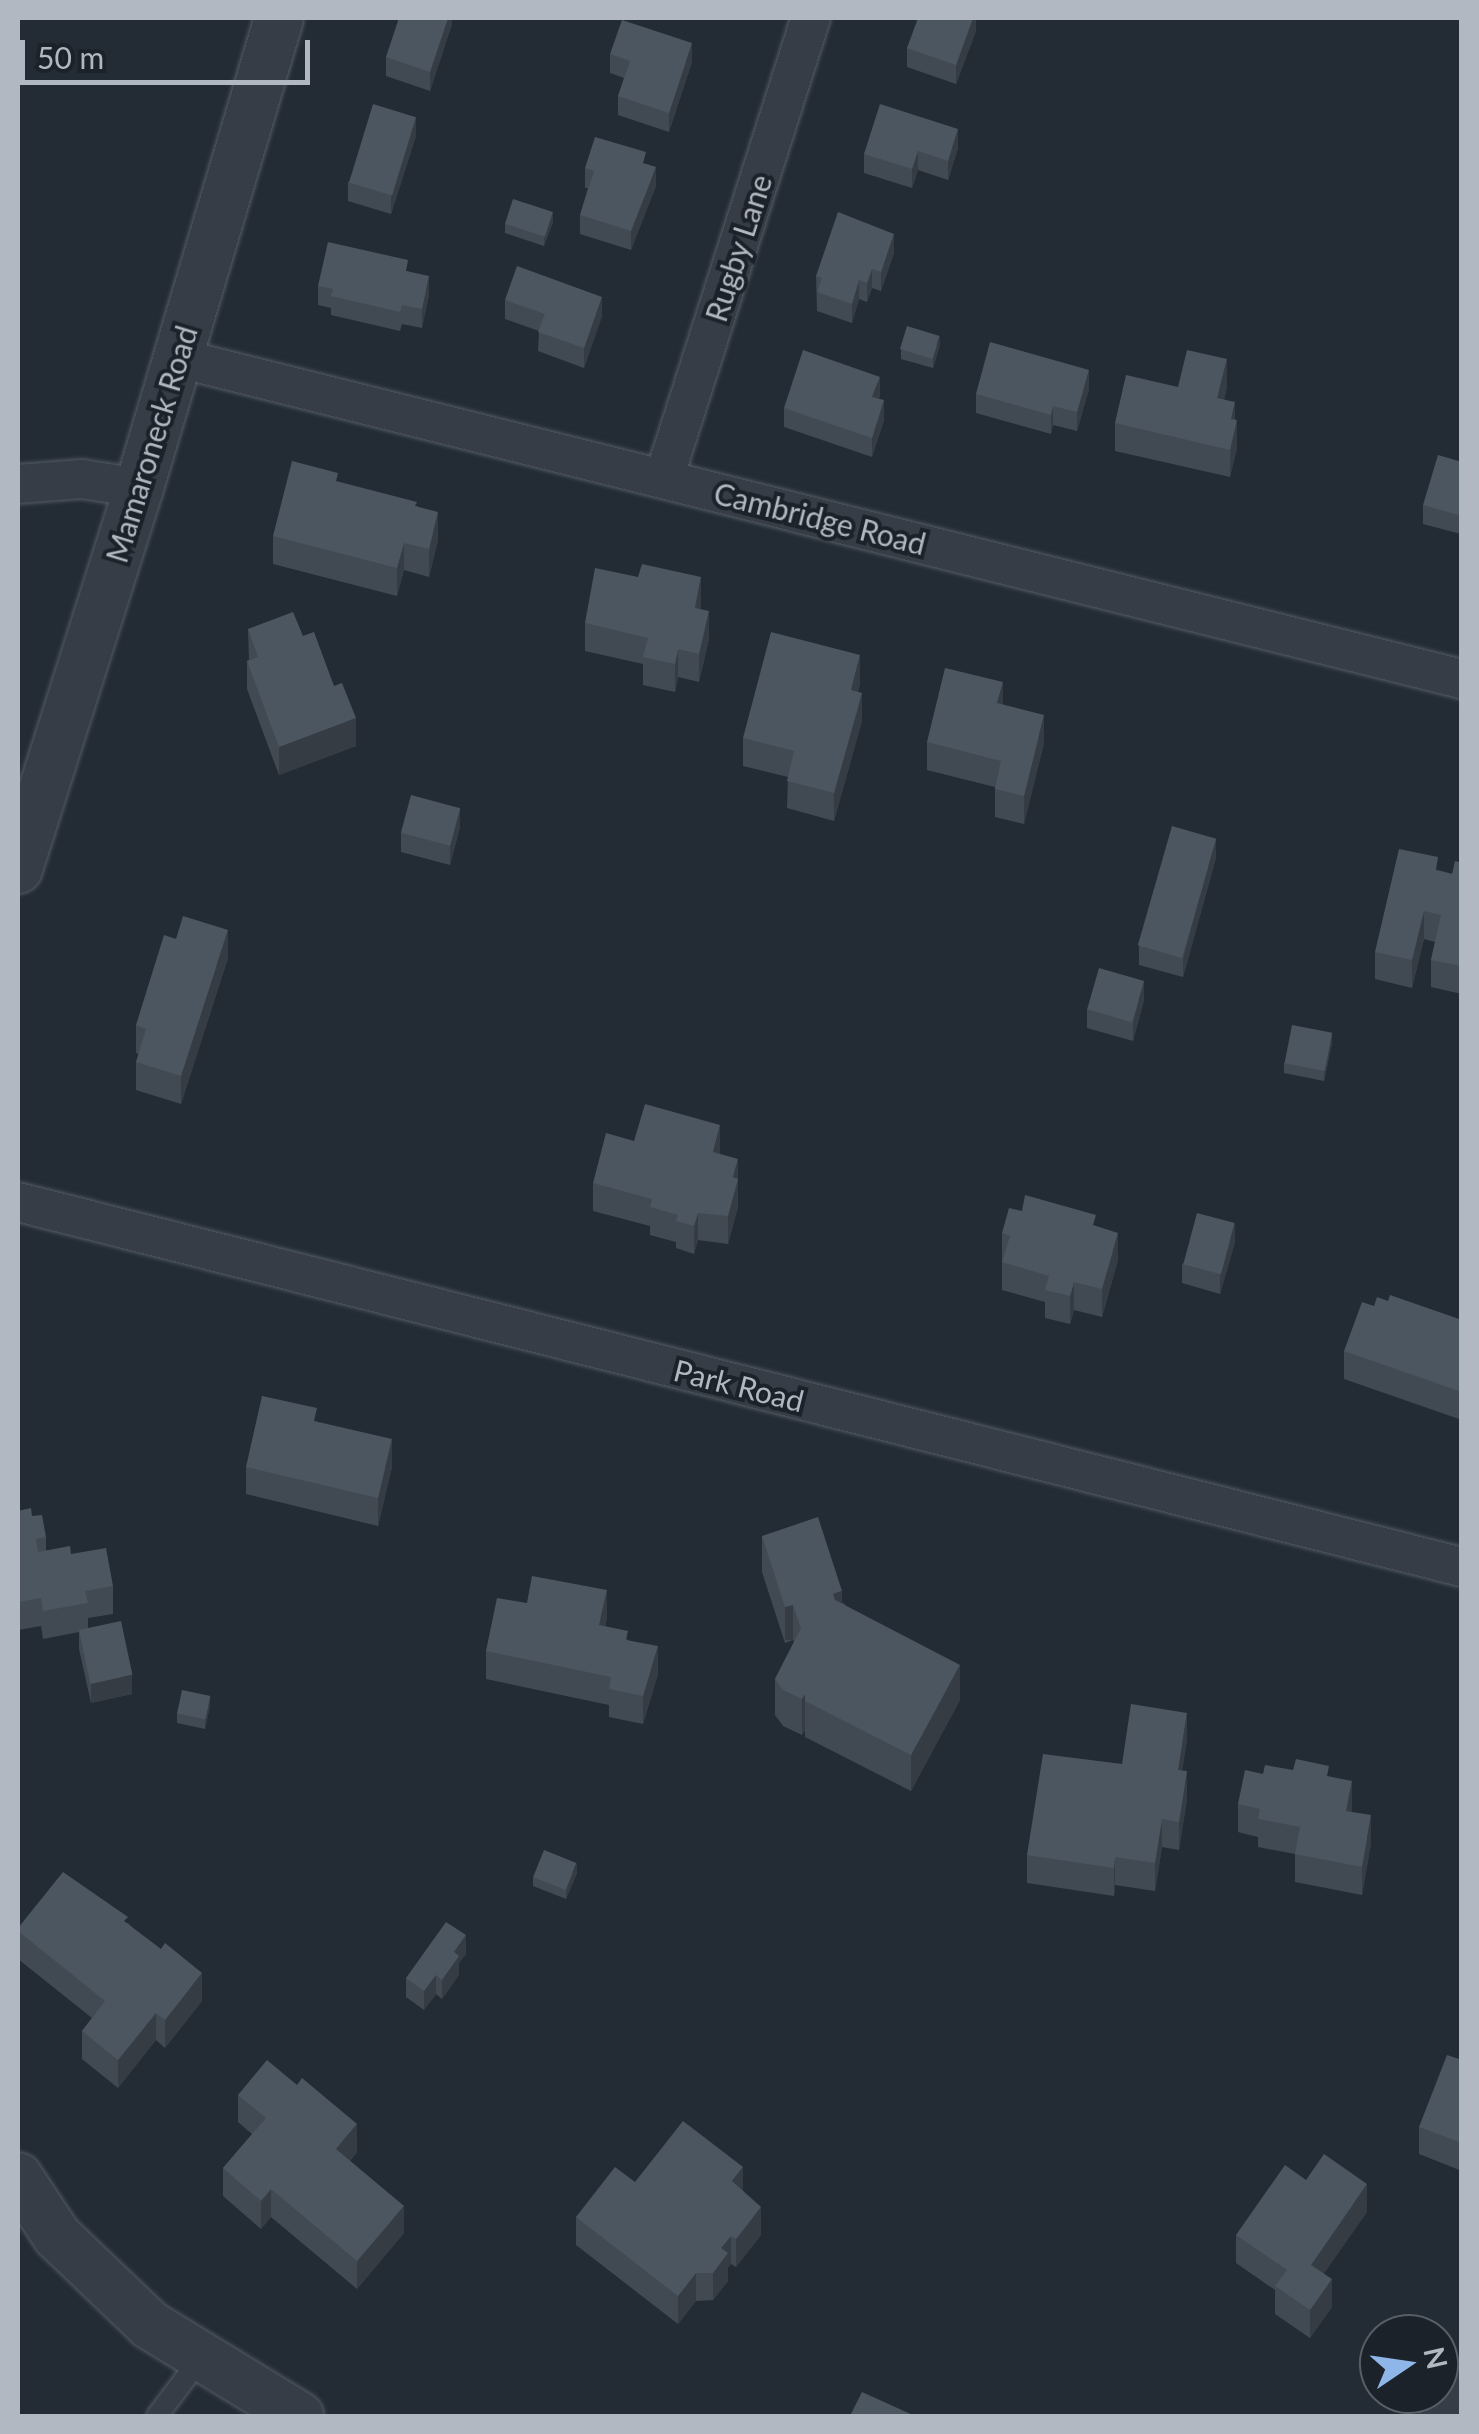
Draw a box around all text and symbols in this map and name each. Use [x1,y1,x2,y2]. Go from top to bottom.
scale bar [25,20,315,82]
text: 50 m [37,39,104,75]
street label: Rugby Lane [697,170,779,326]
street label: Mamaroneck Road [98,321,204,567]
street label: Cambridge Road [710,474,930,562]
street label: Park Road [670,1351,808,1419]
north arrow [1359,2314,1459,2414]
text: N [1417,2343,1455,2372]

